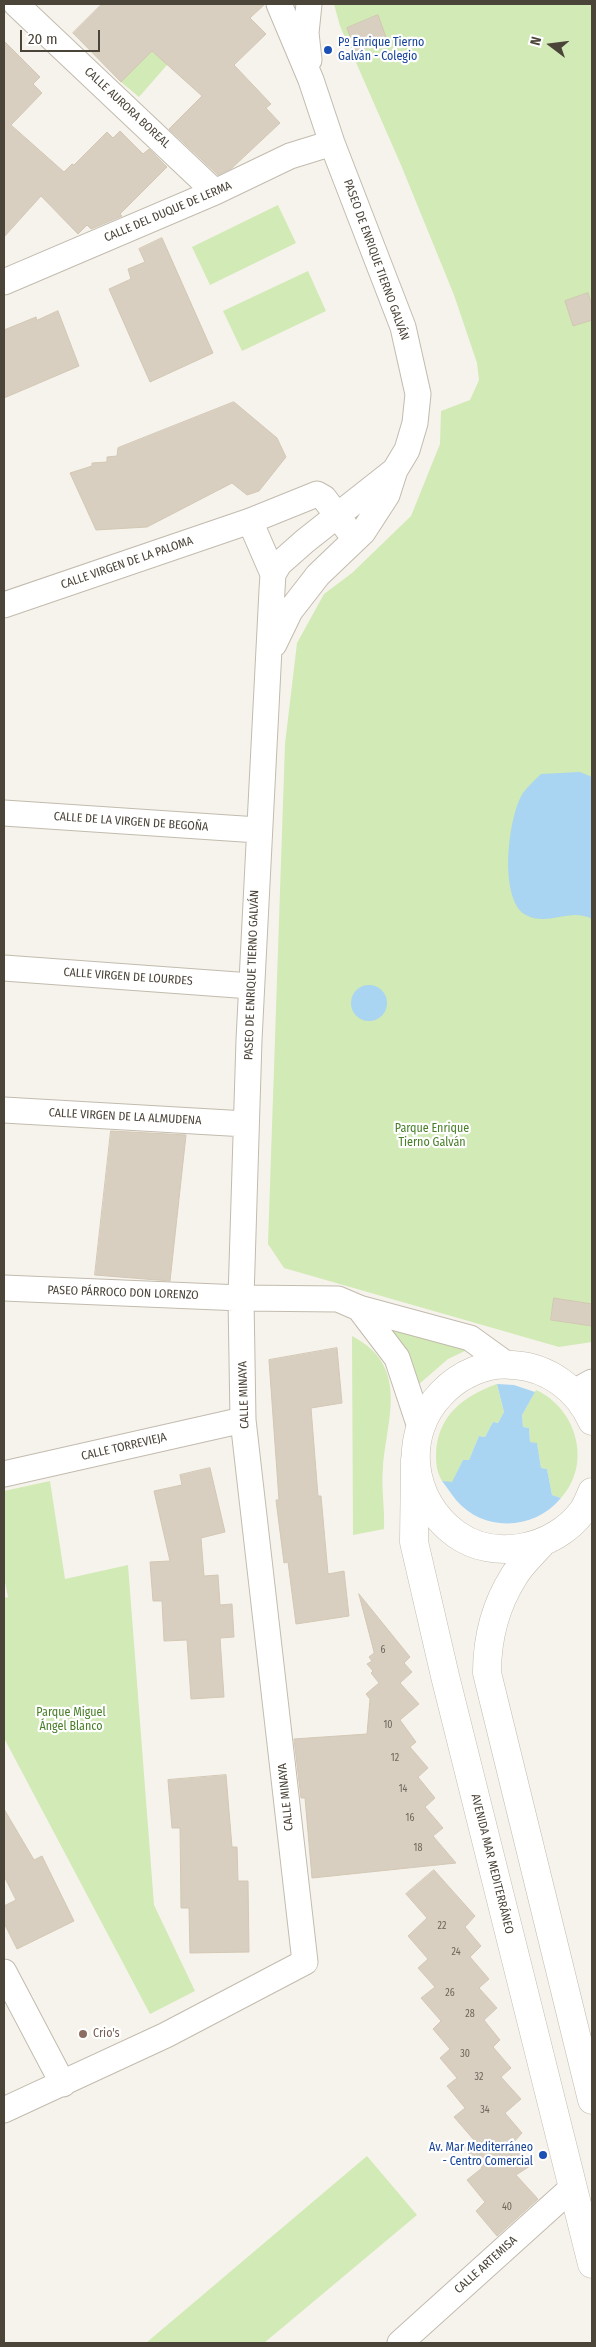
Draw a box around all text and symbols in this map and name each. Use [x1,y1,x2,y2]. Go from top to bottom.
scale bar [22,20,102,52]
north arrow [526,20,576,70]
text: 20 m [28,30,58,48]
text: N [527,35,545,47]
place label: Pº Enrique Tierno Galván - Colegio [338,36,424,64]
marker: Pº Enrique Tierno Galván - Colegio [322,44,334,56]
street label: CALLE AURORA BOREAL [81,64,173,152]
street label: PASEO DE ENRIQUE TIERNO GALVÁN [340,177,412,343]
street label: CALLE DEL DUQUE DE LERMA [102,179,234,245]
street label: CALLE VIRGEN DE LA PALOMA [59,534,195,592]
street label: CALLE DE LA VIRGEN DE BEGOÑA [53,809,209,835]
street label: PASEO DE ENRIQUE TIERNO GALVÁN [242,890,262,1060]
street label: CALLE VIRGEN DE LOURDES [63,965,193,989]
street label: CALLE VIRGEN DE LA ALMUDENA [48,1106,202,1128]
park label: Parque Enrique Tierno Galván [395,1122,469,1150]
street label: PASEO PÁRROCO DON LORENZO [47,1283,199,1303]
street label: CALLE MINAYA [236,1361,252,1429]
street label: CALLE TORREVIEJA [80,1430,168,1464]
house number: 6 [381,1644,385,1656]
park label: Parque Miguel Ángel Blanco [36,1706,106,1734]
house number: 10 [383,1719,393,1731]
house number: 12 [391,1752,399,1764]
street label: CALLE MINAYA [275,1762,297,1832]
house number: 14 [399,1783,407,1795]
street label: AVENIDA MAR MEDITERRÁNEO [468,1793,516,1935]
house number: 16 [406,1812,414,1824]
house number: 18 [414,1842,422,1854]
house number: 22 [438,1920,446,1932]
house number: 24 [451,1946,461,1958]
house number: 26 [445,1987,455,1999]
house number: 28 [465,2008,475,2020]
place label: Crio's [93,2027,120,2041]
marker: Crio's [77,2028,89,2040]
house number: 30 [460,2048,470,2060]
house number: 32 [475,2071,483,2083]
house number: 34 [480,2104,490,2116]
place label: Av. Mar Mediterráneo - Centro Comercial [429,2141,533,2169]
marker: Av. Mar Mediterráneo - Centro Comercial [537,2149,549,2161]
house number: 40 [502,2201,512,2213]
street label: CALLE ARTEMISA [452,2233,520,2297]

